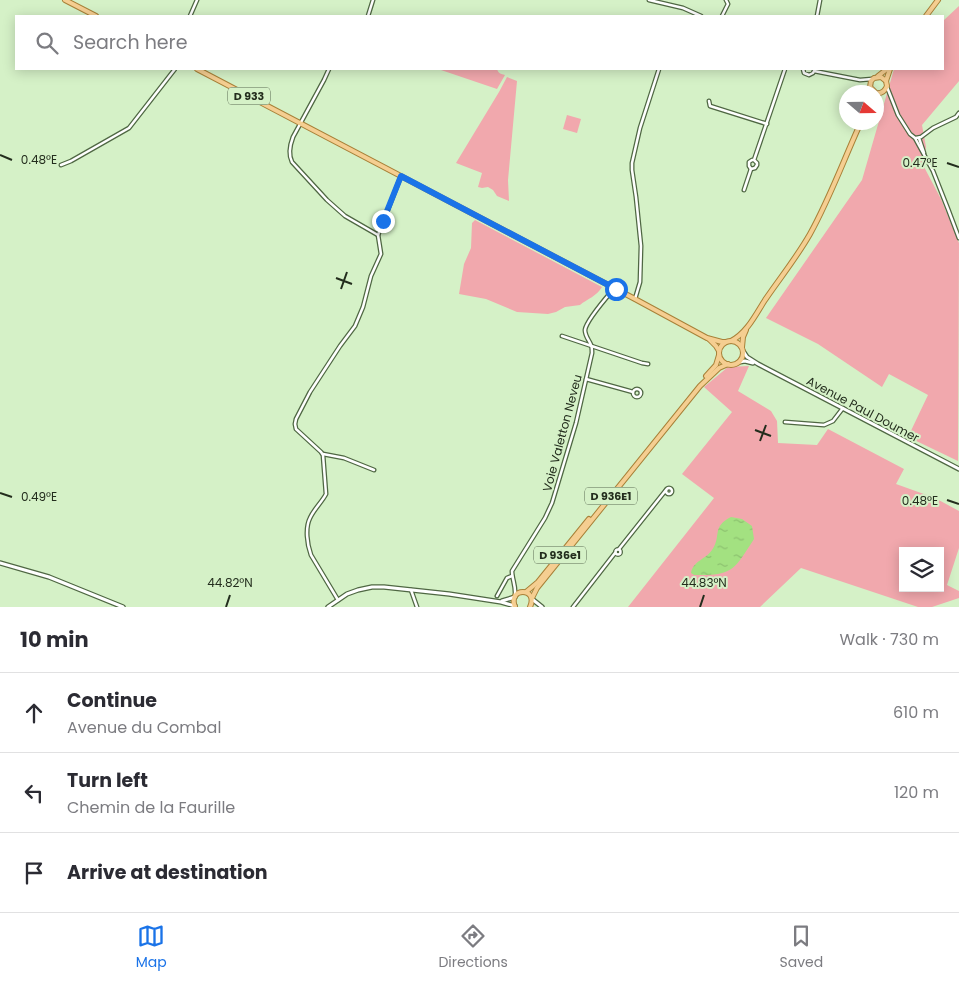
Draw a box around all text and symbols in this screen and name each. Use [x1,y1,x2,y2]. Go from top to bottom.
search box [15,15,944,70]
icon: search [33,29,61,57]
text: Search here [73,29,187,56]
north arrow [839,85,884,130]
road number: D 933 [228,88,270,104]
text: 0.48°E [21,151,57,168]
text: 0.47°E [902,154,938,171]
route end [372,210,395,233]
route start [605,278,628,301]
street label: Voie Valetton Neveu [538,372,586,494]
street label: Avenue Paul Doumer [804,372,923,446]
text: 0.49°E [21,488,57,505]
road number: D 936E1 [585,488,637,504]
text: 0.48°E [902,492,938,509]
road number: D 936e1 [534,546,586,564]
map controls [899,547,944,592]
button: layers [899,547,944,592]
text: 44.82°N [207,574,253,591]
text: 44.83°N [681,574,727,591]
text: 10 min [20,625,89,654]
text: Walk · 730 m [839,628,939,651]
text: Continue [67,687,157,714]
icon: ahead [20,699,48,727]
text: 610 m [893,701,939,724]
text: Avenue du Combal [67,716,221,739]
text: Turn left [67,767,148,794]
icon: left [20,779,48,807]
text: 120 m [894,781,939,804]
text: Chemin de la Faurille [67,796,235,819]
icon: arrive [20,859,48,887]
text: Arrive at destination [67,859,268,886]
tab: Map [136,922,167,973]
tab: Directions [438,922,508,973]
tab: Saved [779,922,823,973]

